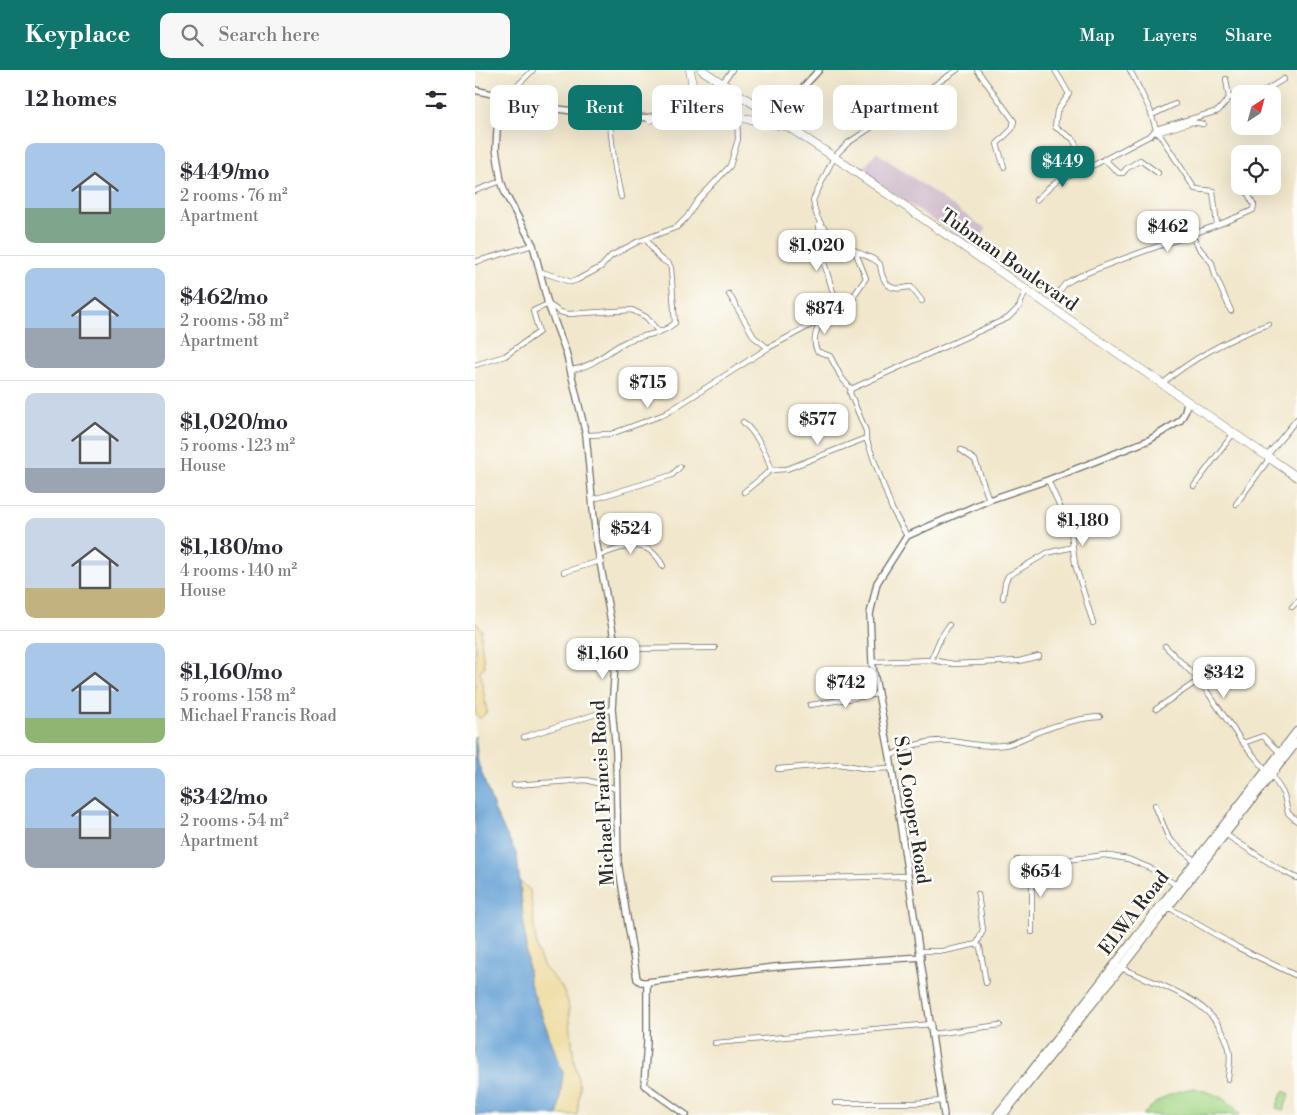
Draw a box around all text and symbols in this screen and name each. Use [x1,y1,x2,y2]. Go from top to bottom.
search box [160,13,510,58]
text: Keyplace [25,20,130,50]
icon: search [178,21,206,49]
text: Search here [218,23,320,47]
text: Map [1080,24,1115,47]
text: Layers [1143,24,1197,47]
text: Share [1225,24,1272,47]
chip: Buy [490,85,558,130]
chip: Rent [568,85,642,130]
chip: Filters [652,85,742,130]
chip: New [752,85,823,130]
chip: Apartment [833,85,957,130]
north arrow [1231,85,1281,135]
map controls [1231,85,1281,195]
icon: filters [422,86,450,114]
text: 12 homes [25,87,117,113]
button: locate [1231,145,1281,195]
pin: $449 [1033,146,1093,188]
text: $449 [1042,152,1084,172]
text: $449/mo [180,160,270,186]
icon: home [65,163,125,223]
text: 2 rooms · 76 m² [180,186,288,206]
street label: Tubman Boulevard [935,203,1083,317]
text: Apartment [180,206,259,226]
pin: $462 [1138,210,1198,253]
text: $462 [1148,217,1188,237]
pin: $1,020 [776,230,858,272]
text: $1,020 [789,236,845,256]
text: $462/mo [180,285,268,311]
icon: home [65,288,125,348]
pin: $874 [795,292,855,335]
text: $874 [806,299,844,319]
text: 2 rooms · 58 m² [180,311,289,331]
text: Apartment [180,331,259,351]
pin: $715 [618,366,678,409]
text: $715 [630,373,667,393]
pin: $577 [788,404,848,446]
text: $1,020/mo [180,410,288,436]
text: $577 [799,410,837,430]
icon: home [65,413,125,473]
text: 5 rooms · 123 m² [180,436,295,456]
text: House [180,456,226,476]
pin: $1,180 [1042,504,1124,547]
text: $1,180 [1057,511,1109,531]
pin: $524 [601,512,661,555]
text: $524 [611,519,651,539]
text: $1,180/mo [180,535,283,561]
icon: home [65,538,125,598]
text: 4 rooms · 140 m² [180,561,297,581]
text: House [180,581,226,601]
pin: $1,160 [562,638,644,680]
text: $1,160 [577,644,629,664]
pin: $342 [1194,656,1254,699]
text: $1,160/mo [180,660,283,686]
icon: home [65,663,125,723]
text: $342 [1204,663,1244,683]
pin: $742 [816,666,876,709]
text: $742 [827,673,865,693]
text: 5 rooms · 158 m² [180,686,296,706]
street label: Michael Francis Road [586,699,620,887]
text: Michael Francis Road [180,706,337,726]
street label: S.D. Cooper Road [888,734,936,886]
text: $342/mo [180,785,268,811]
icon: home [65,788,125,848]
text: 2 rooms · 54 m² [180,811,289,831]
text: Apartment [180,831,259,851]
pin: $654 [1011,856,1071,898]
text: $654 [1021,862,1061,882]
street label: ELWA Road [1094,866,1175,960]

